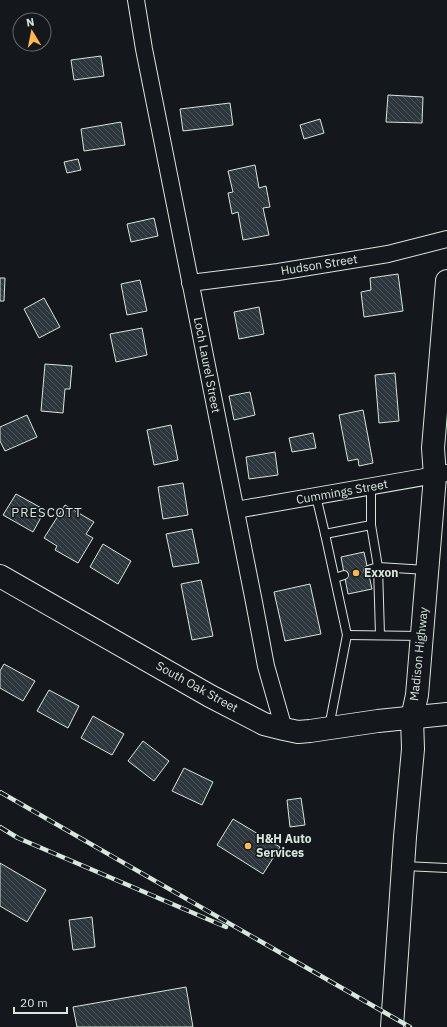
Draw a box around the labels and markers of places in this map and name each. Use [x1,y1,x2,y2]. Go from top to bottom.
place label: Exxon [364,565,398,580]
marker: Exxon [351,568,361,578]
place label: H&H Auto Services [256,831,312,860]
marker: H&H Auto Services [243,841,253,851]

